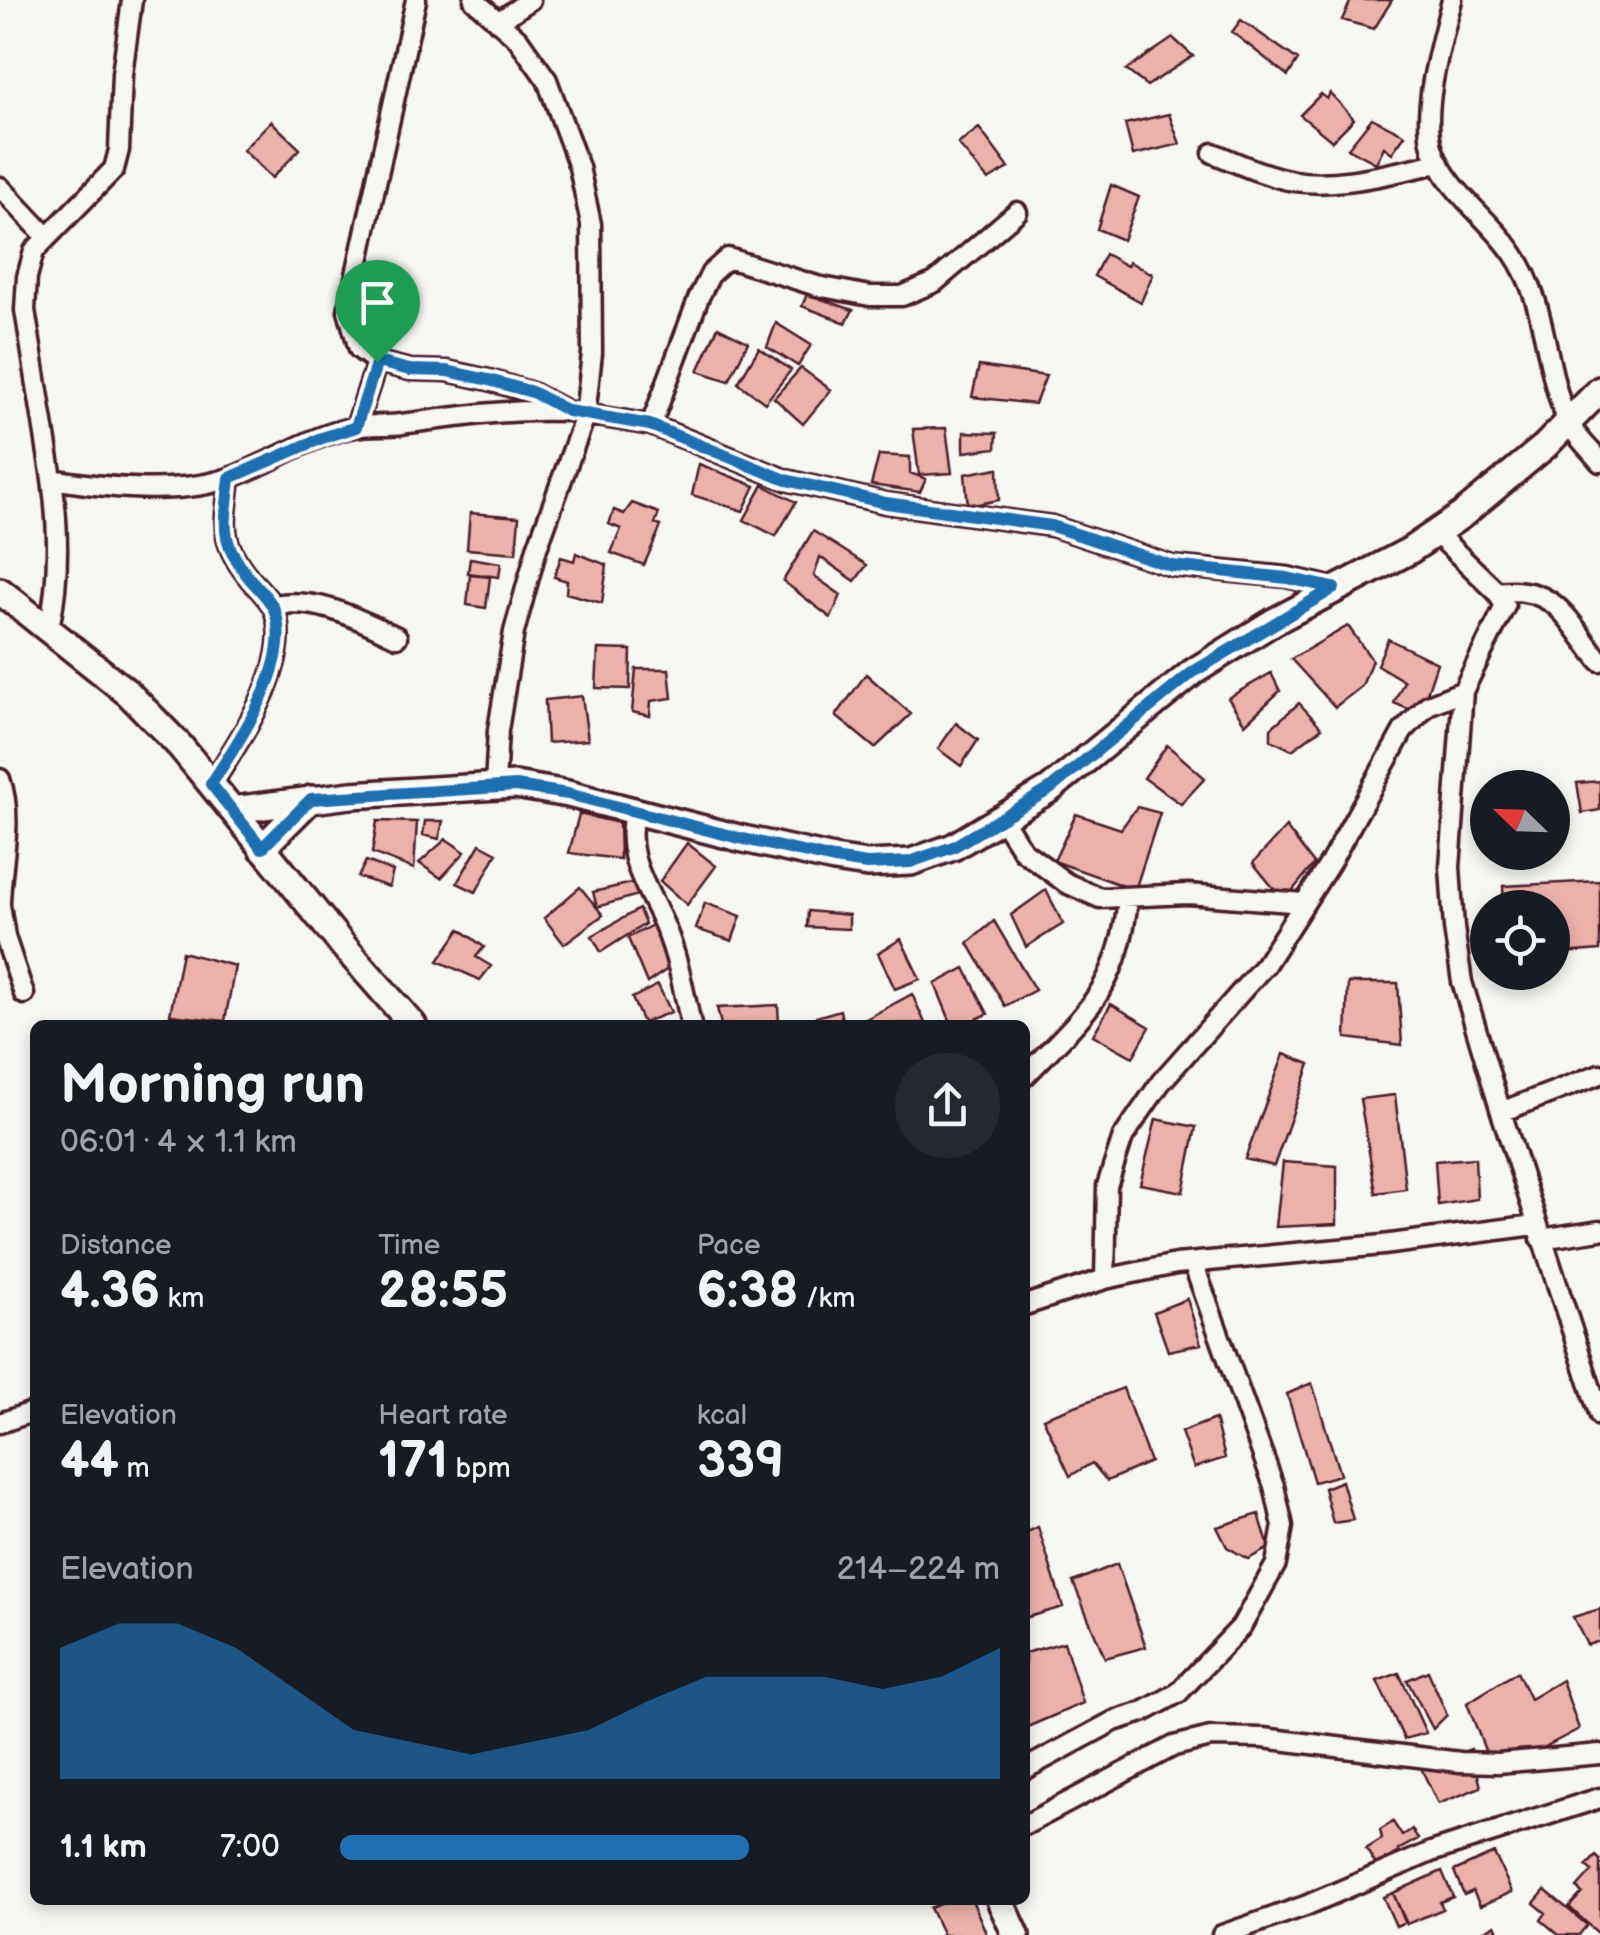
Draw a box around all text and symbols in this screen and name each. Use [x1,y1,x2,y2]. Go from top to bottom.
pin [335,260,420,363]
icon: arrive [350,275,405,330]
north arrow [1470,770,1570,870]
map controls [1470,770,1570,990]
button: locate [1470,890,1570,990]
text: Morning run [60,1052,365,1119]
button: share [895,1053,1000,1158]
text: 06:01 · 4 × 1.1 km [60,1123,297,1162]
text: Distance [60,1229,172,1262]
text: Time [378,1229,440,1262]
text: Pace [697,1229,761,1262]
text: 4.36 [60,1262,160,1322]
text: 28:55 [378,1262,508,1322]
text: 6:38 [697,1262,798,1322]
text: km [160,1282,204,1315]
text: /km [798,1282,855,1315]
text: Elevation [60,1399,177,1432]
text: Heart rate [378,1399,508,1432]
text: kcal [697,1399,747,1432]
text: 44 [60,1432,119,1492]
text: 171 [378,1432,448,1492]
text: 339 [697,1432,784,1492]
text: m [119,1452,150,1485]
text: bpm [448,1452,511,1485]
text: Elevation [60,1550,193,1589]
text: 214–224 m [837,1550,1000,1589]
text: 1.1 km [60,1828,147,1867]
text: 7:00 [220,1828,280,1867]

